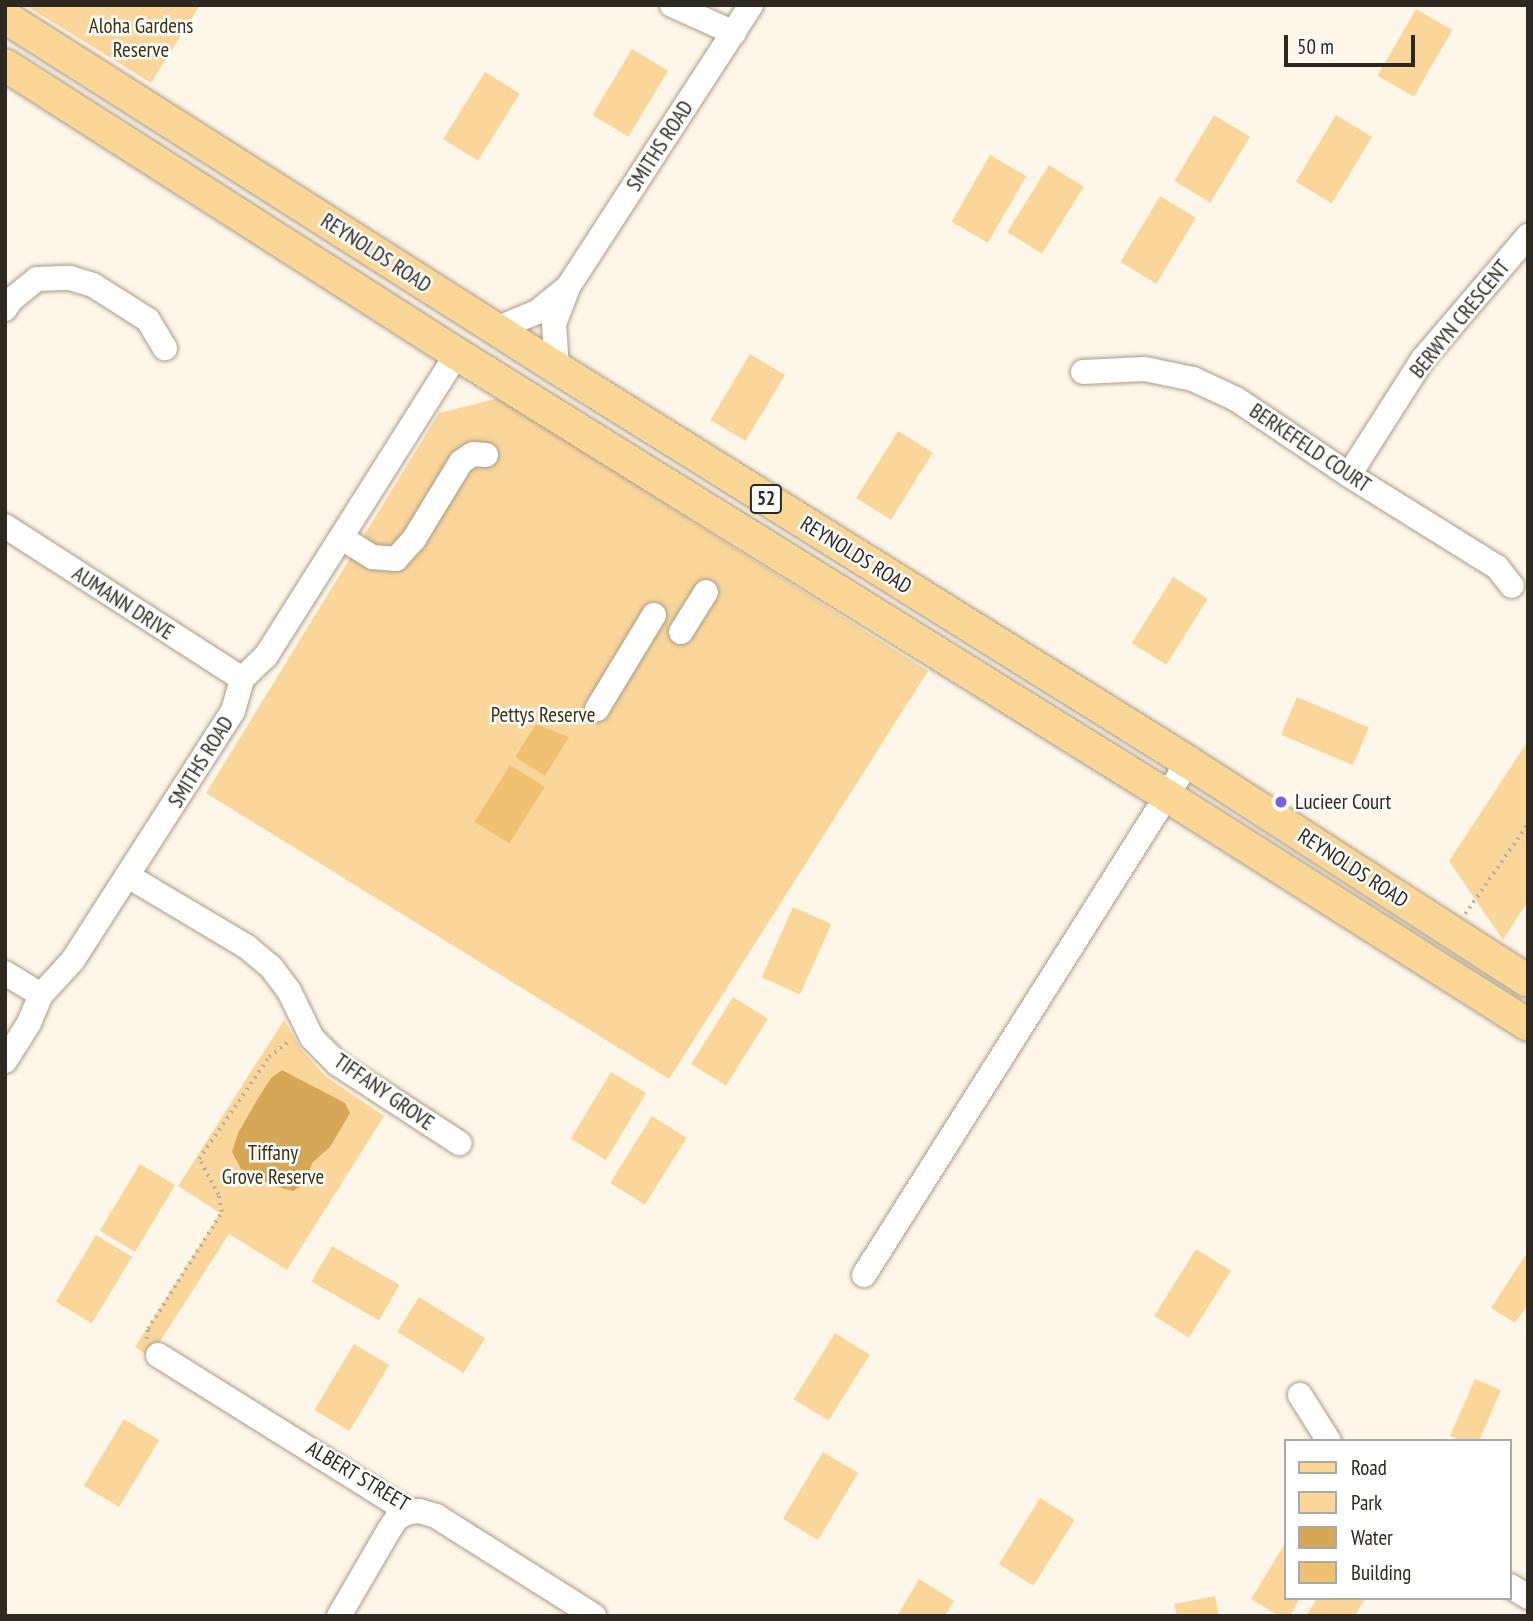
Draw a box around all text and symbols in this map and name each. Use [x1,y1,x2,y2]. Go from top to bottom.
park label: Aloha Gardens Reserve [89,13,193,63]
scale bar [1288,21,1419,65]
text: 50 m [1297,33,1334,60]
street label: SMITHS ROAD [621,96,699,196]
street label: REYNOLDS ROAD [316,208,436,298]
street label: BERWYN CRESCENT [1405,255,1515,383]
street label: BERKEFELD COURT [1245,398,1375,498]
road number: 52 [748,484,784,514]
street label: REYNOLDS ROAD [796,511,916,599]
street label: AUMANN DRIVE [68,561,178,645]
park label: Pettys Reserve [491,702,595,728]
street label: SMITHS ROAD [163,712,239,812]
place label: Lucieer Court [1295,789,1391,815]
marker: Lucieer Court [1273,794,1289,810]
street label: REYNOLDS ROAD [1293,823,1413,913]
street label: TIFFANY GROVE [329,1048,439,1136]
park label: Tiffany Grove Reserve [222,1140,324,1190]
street label: ALBERT STREET [302,1435,414,1517]
legend [1284,1439,1512,1600]
text: Road [1351,1454,1387,1481]
text: Park [1351,1489,1382,1516]
text: Water [1351,1524,1393,1551]
text: Building [1351,1559,1411,1586]

